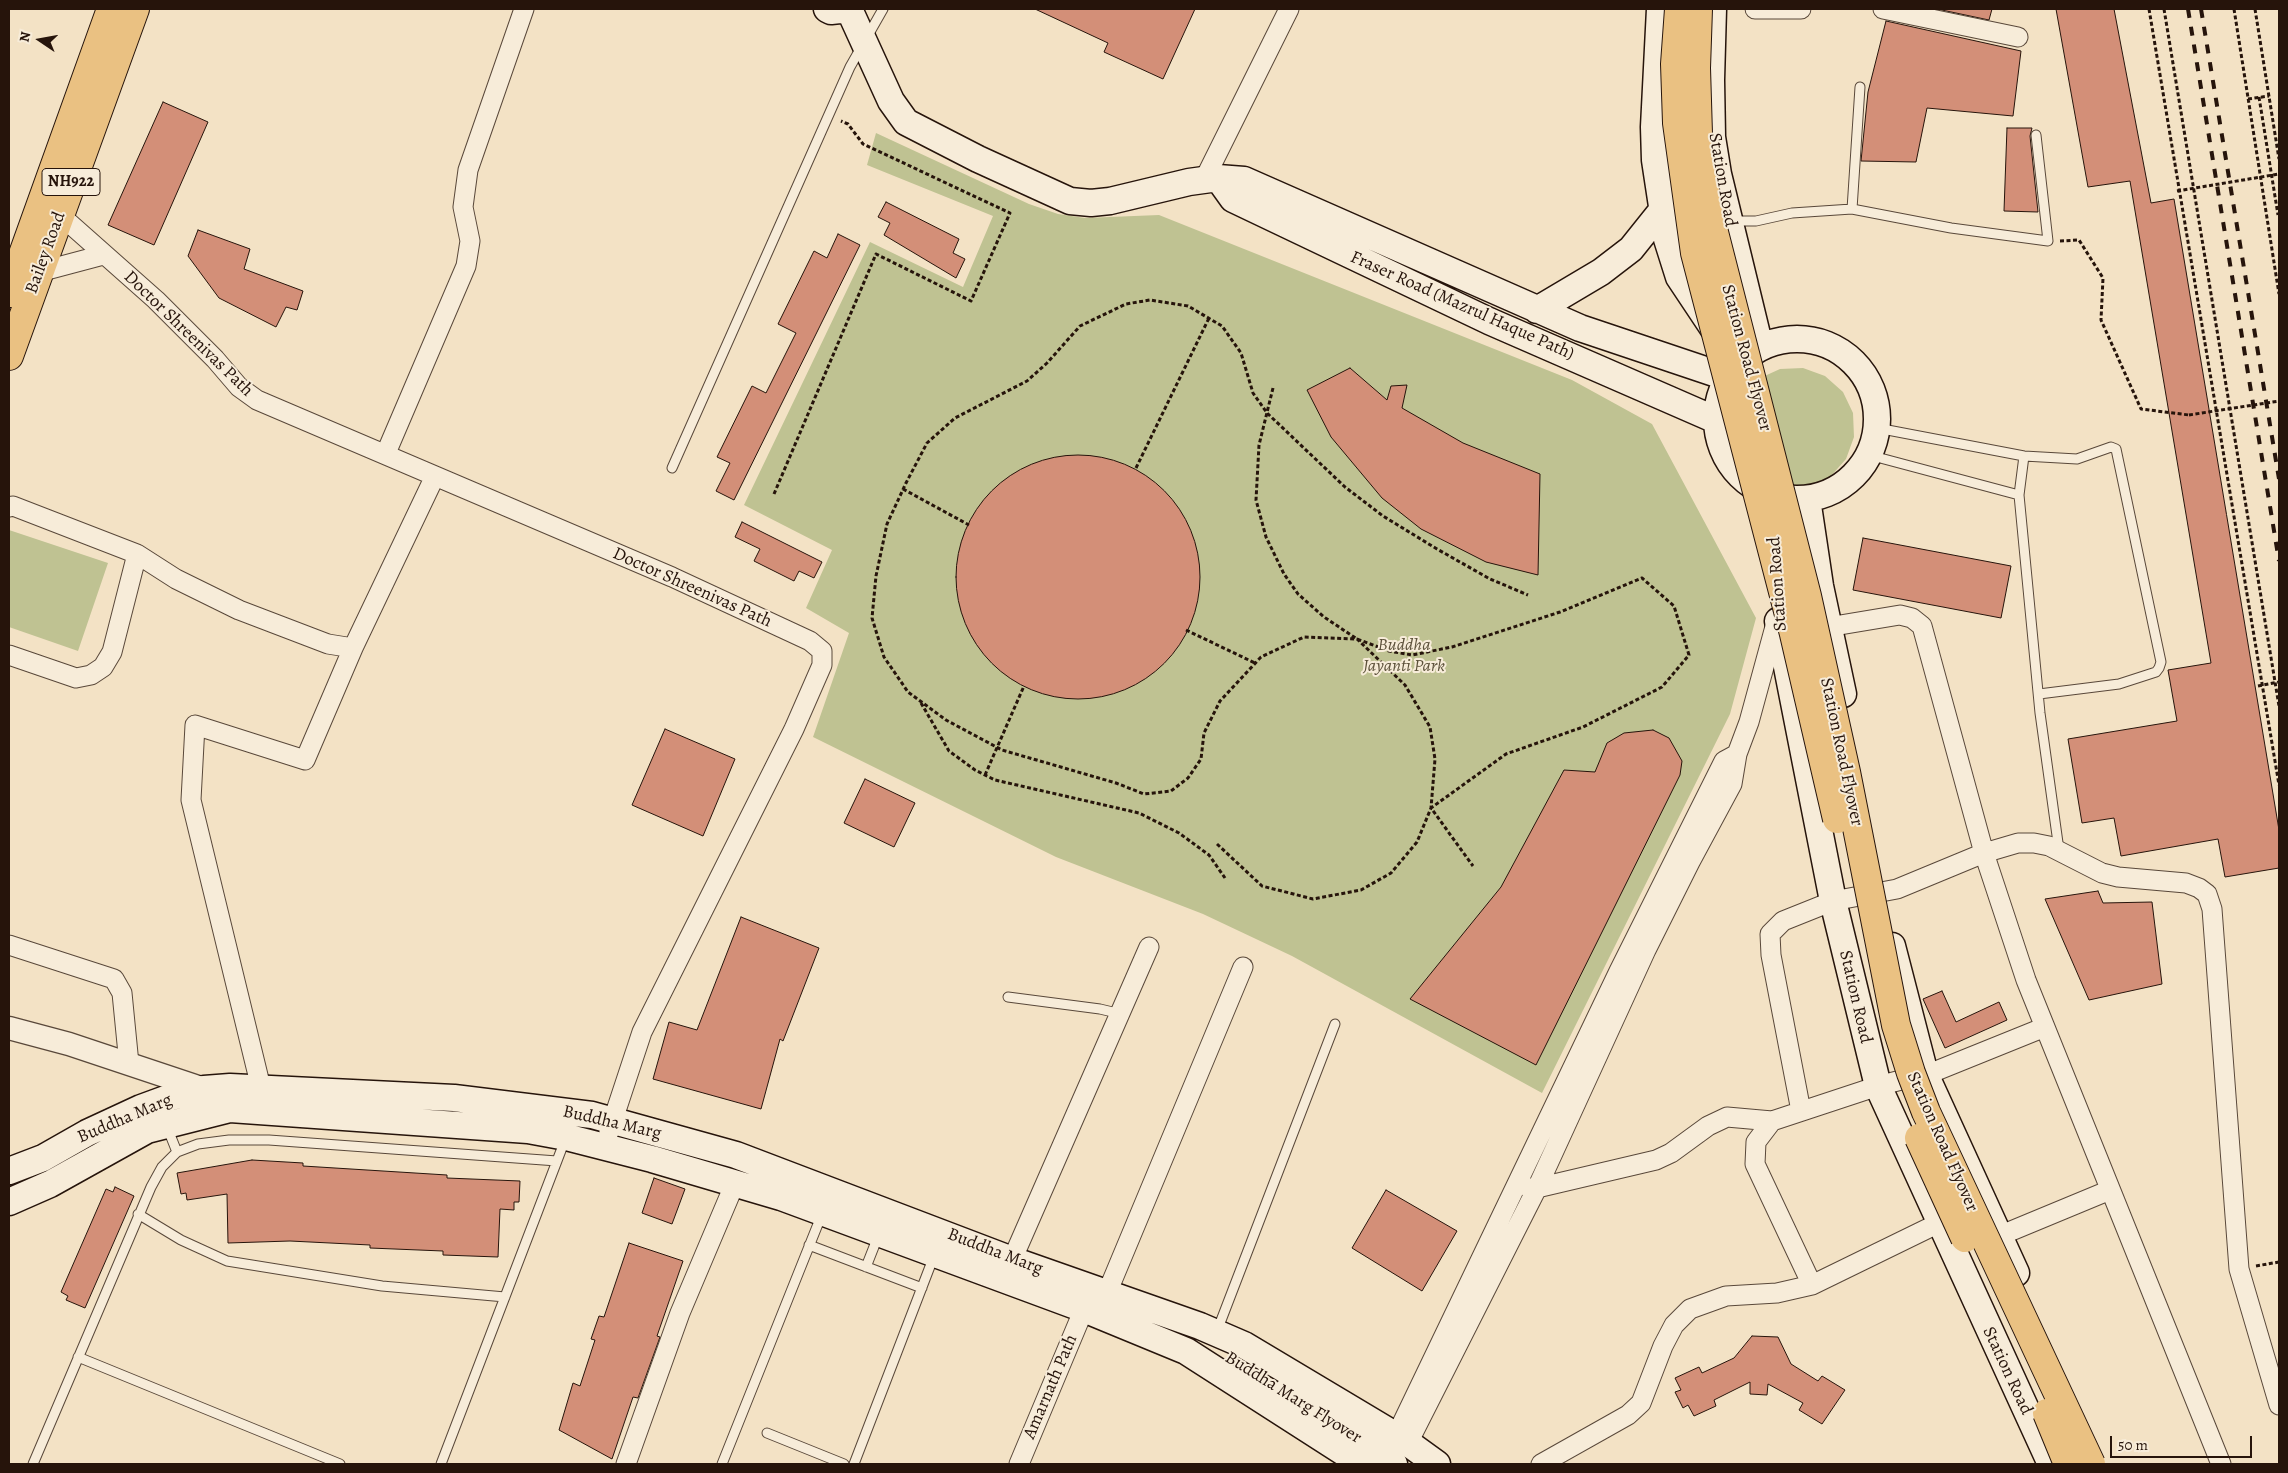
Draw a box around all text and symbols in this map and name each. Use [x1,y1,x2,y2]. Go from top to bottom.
north arrow [15,15,65,65]
text: N [14,30,35,44]
street label: Station Road [1703,131,1741,229]
road number: NH922 [42,168,100,196]
street label: Bailey Road [21,209,71,297]
street label: Fraser Road (Mazrul Haque Path) [1347,247,1577,365]
street label: Doctor Shreenivas Path [119,267,257,401]
street label: Station Road Flyover [1716,282,1776,434]
street label: Station Road [1764,536,1792,632]
street label: Doctor Shreenivas Path [609,543,775,633]
park label: Buddha Jayanti Park [1363,635,1445,678]
street label: Station Road Flyover [1815,676,1867,828]
street label: Station Road [1834,948,1876,1046]
street label: Station Road Flyover [1901,1069,1983,1215]
street label: Buddha Marg [74,1089,176,1149]
street label: Buddha Marg [560,1101,664,1145]
street label: Buddha Marg [944,1224,1046,1280]
street label: Station Road [1977,1323,2037,1419]
street label: Amarnath Path [1019,1332,1083,1442]
street label: Buddha Marg Flyover [1221,1347,1365,1449]
scale bar [2113,1426,2256,1458]
text: 50 m [2118,1435,2148,1455]

